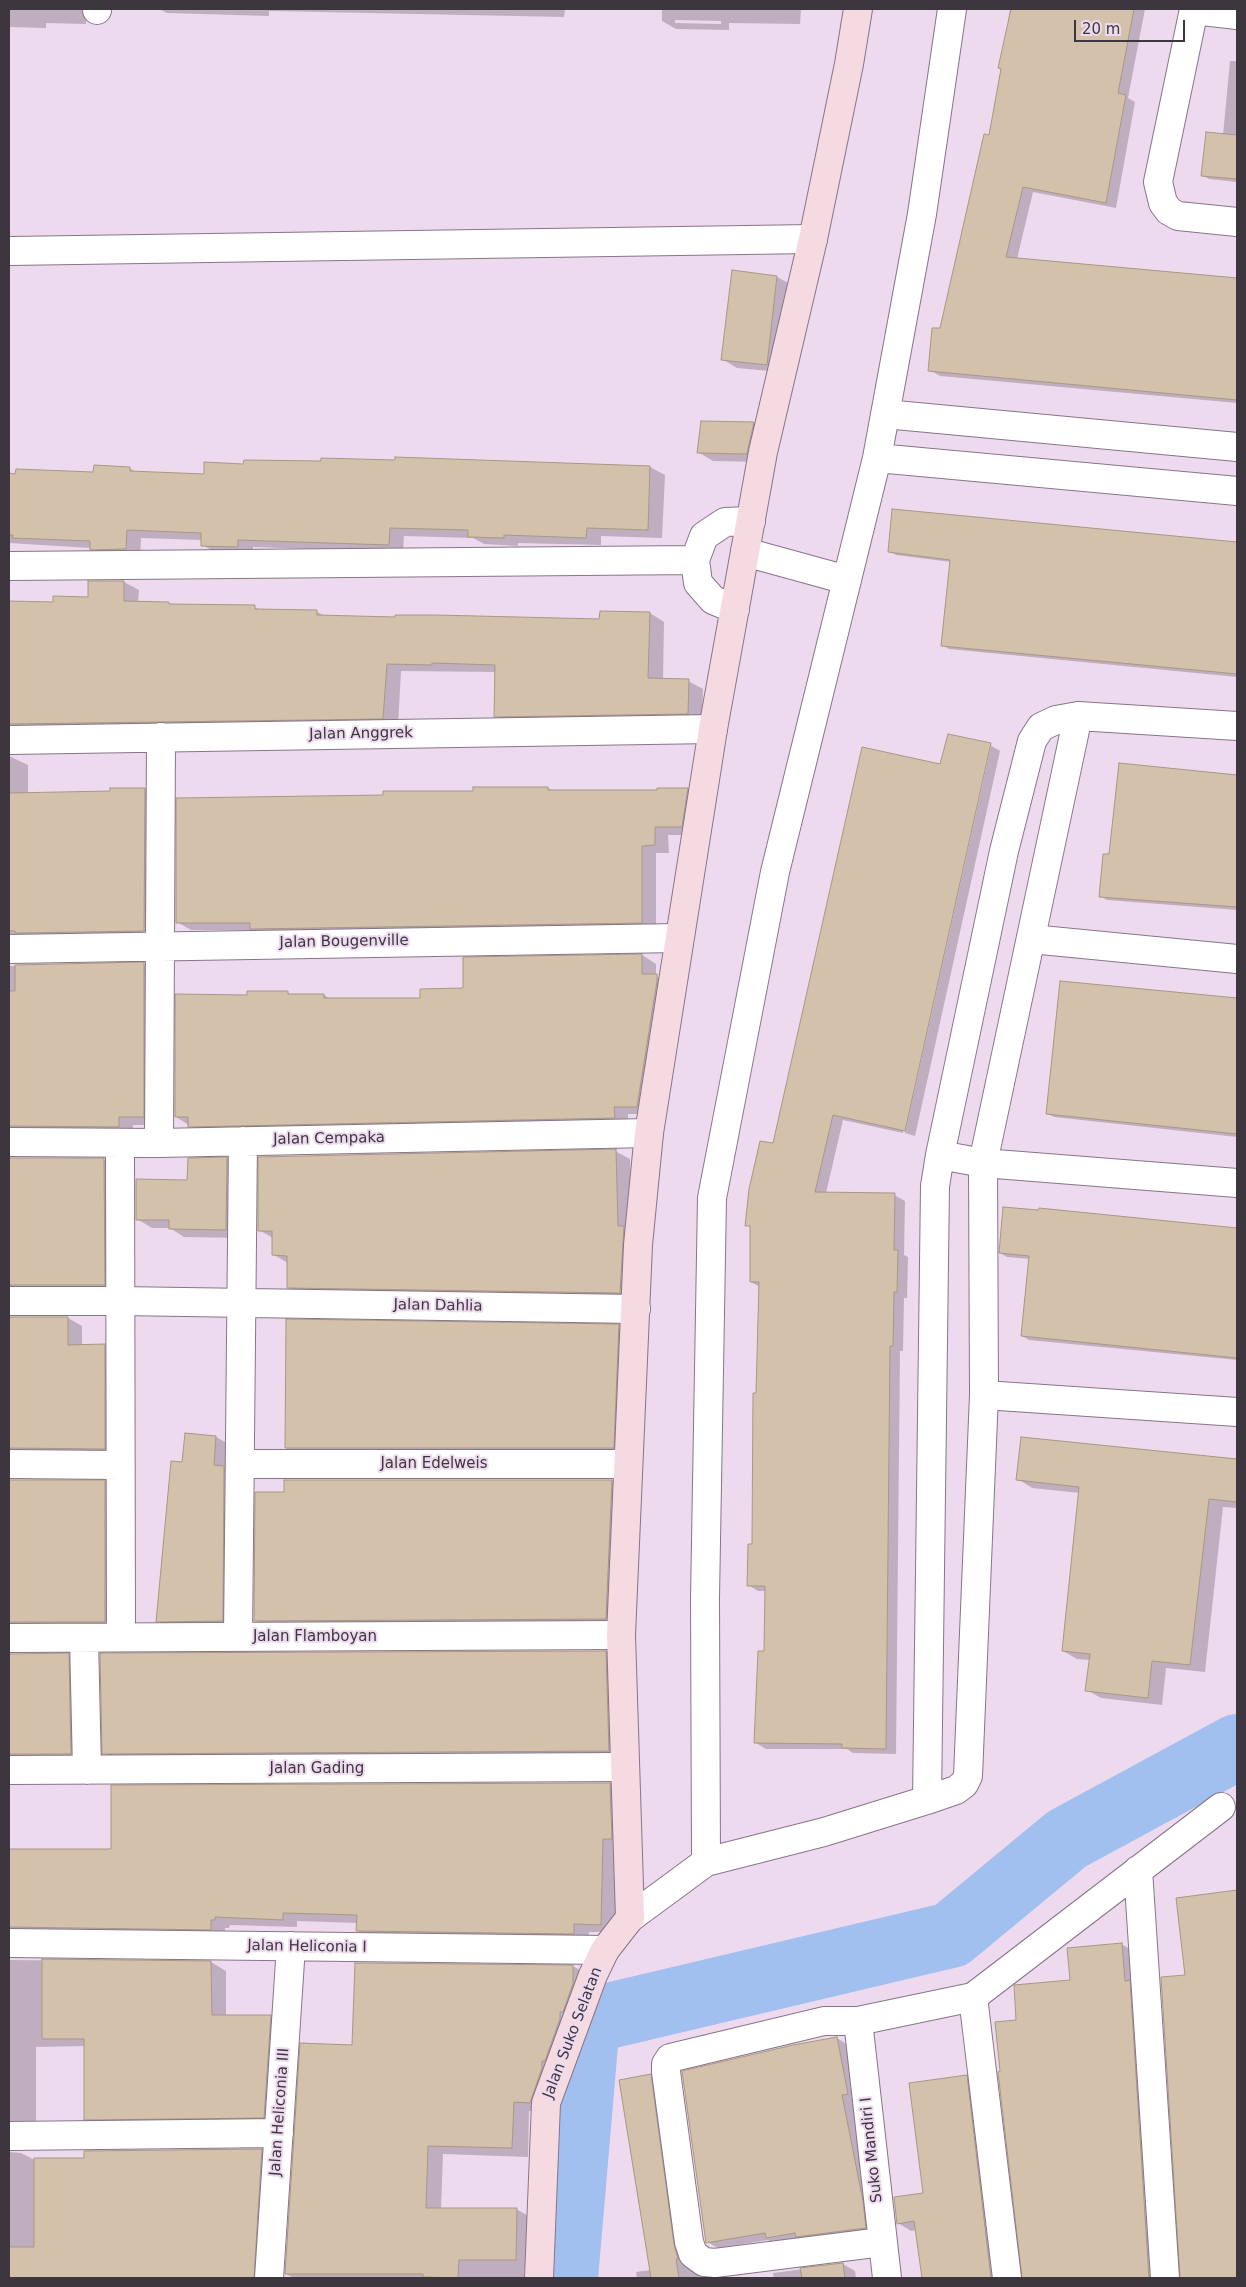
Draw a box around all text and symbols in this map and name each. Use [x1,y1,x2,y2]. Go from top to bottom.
scale bar [1076,10,1187,42]
text: 20 m [1082,20,1120,38]
street label: Jalan Anggrek [309,724,413,744]
street label: Jalan Bougenville [279,932,409,952]
street label: Jalan Cempaka [273,1129,385,1149]
street label: Jalan Dahlia [393,1296,483,1316]
street label: Jalan Edelweis [380,1455,488,1473]
street label: Jalan Flamboyan [253,1628,377,1646]
street label: Jalan Gading [270,1760,364,1778]
street label: Jalan Heliconia I [247,1937,367,1957]
street label: Jalan Suko Selatan [540,1965,606,2101]
street label: Jalan Heliconia III [267,2047,293,2177]
street label: Suko Mandiri I [858,2096,886,2204]

